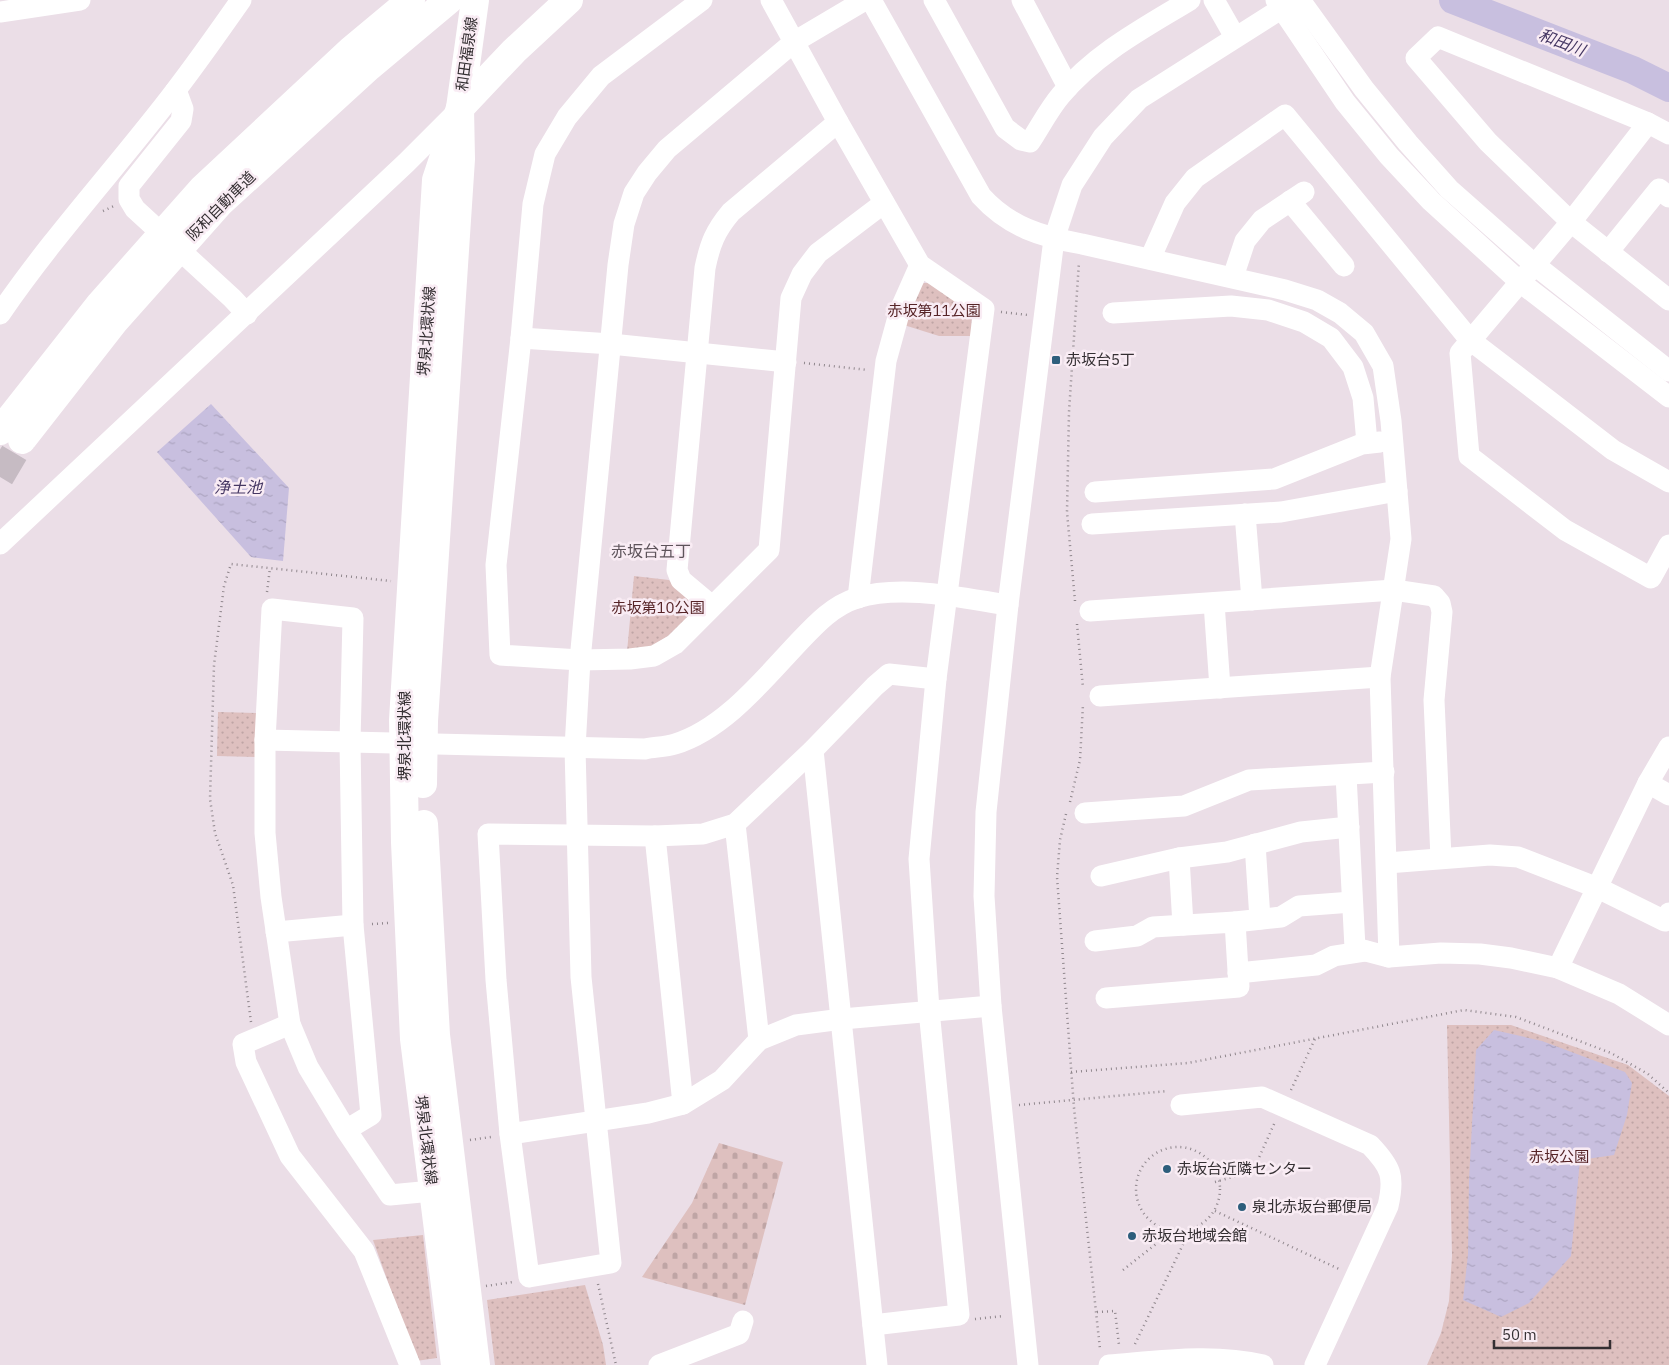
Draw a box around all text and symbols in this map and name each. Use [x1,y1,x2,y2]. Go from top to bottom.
street label: 和田福泉線 [452,15,481,92]
water label: 和田川 [1536,24,1590,61]
street label: 阪和自動車道 [182,167,259,244]
street label: 堺泉北環状線 [414,285,439,377]
park label: 赤坂第11公園 [887,301,981,320]
place label: 赤坂台5丁 [1066,350,1135,369]
marker: 赤坂台5丁 [1050,354,1062,366]
water label: 浄土池 [214,477,264,497]
district label: 赤坂台五丁 [611,541,691,561]
park label: 赤坂第10公園 [611,598,705,617]
street label: 堺泉北環状線 [395,691,414,781]
street label: 堺泉北環状線 [412,1094,441,1186]
park label: 赤坂公園 [1529,1147,1589,1166]
place label: 赤坂台近隣センター [1177,1159,1312,1178]
marker: 赤坂台近隣センター [1161,1163,1173,1175]
place label: 泉北赤坂台郵便局 [1252,1197,1372,1216]
marker: 泉北赤坂台郵便局 [1236,1201,1248,1213]
place label: 赤坂台地域会館 [1142,1226,1247,1245]
marker: 赤坂台地域会館 [1126,1230,1138,1242]
scale bar [1494,1318,1610,1350]
text: 50 m [1502,1325,1537,1344]

